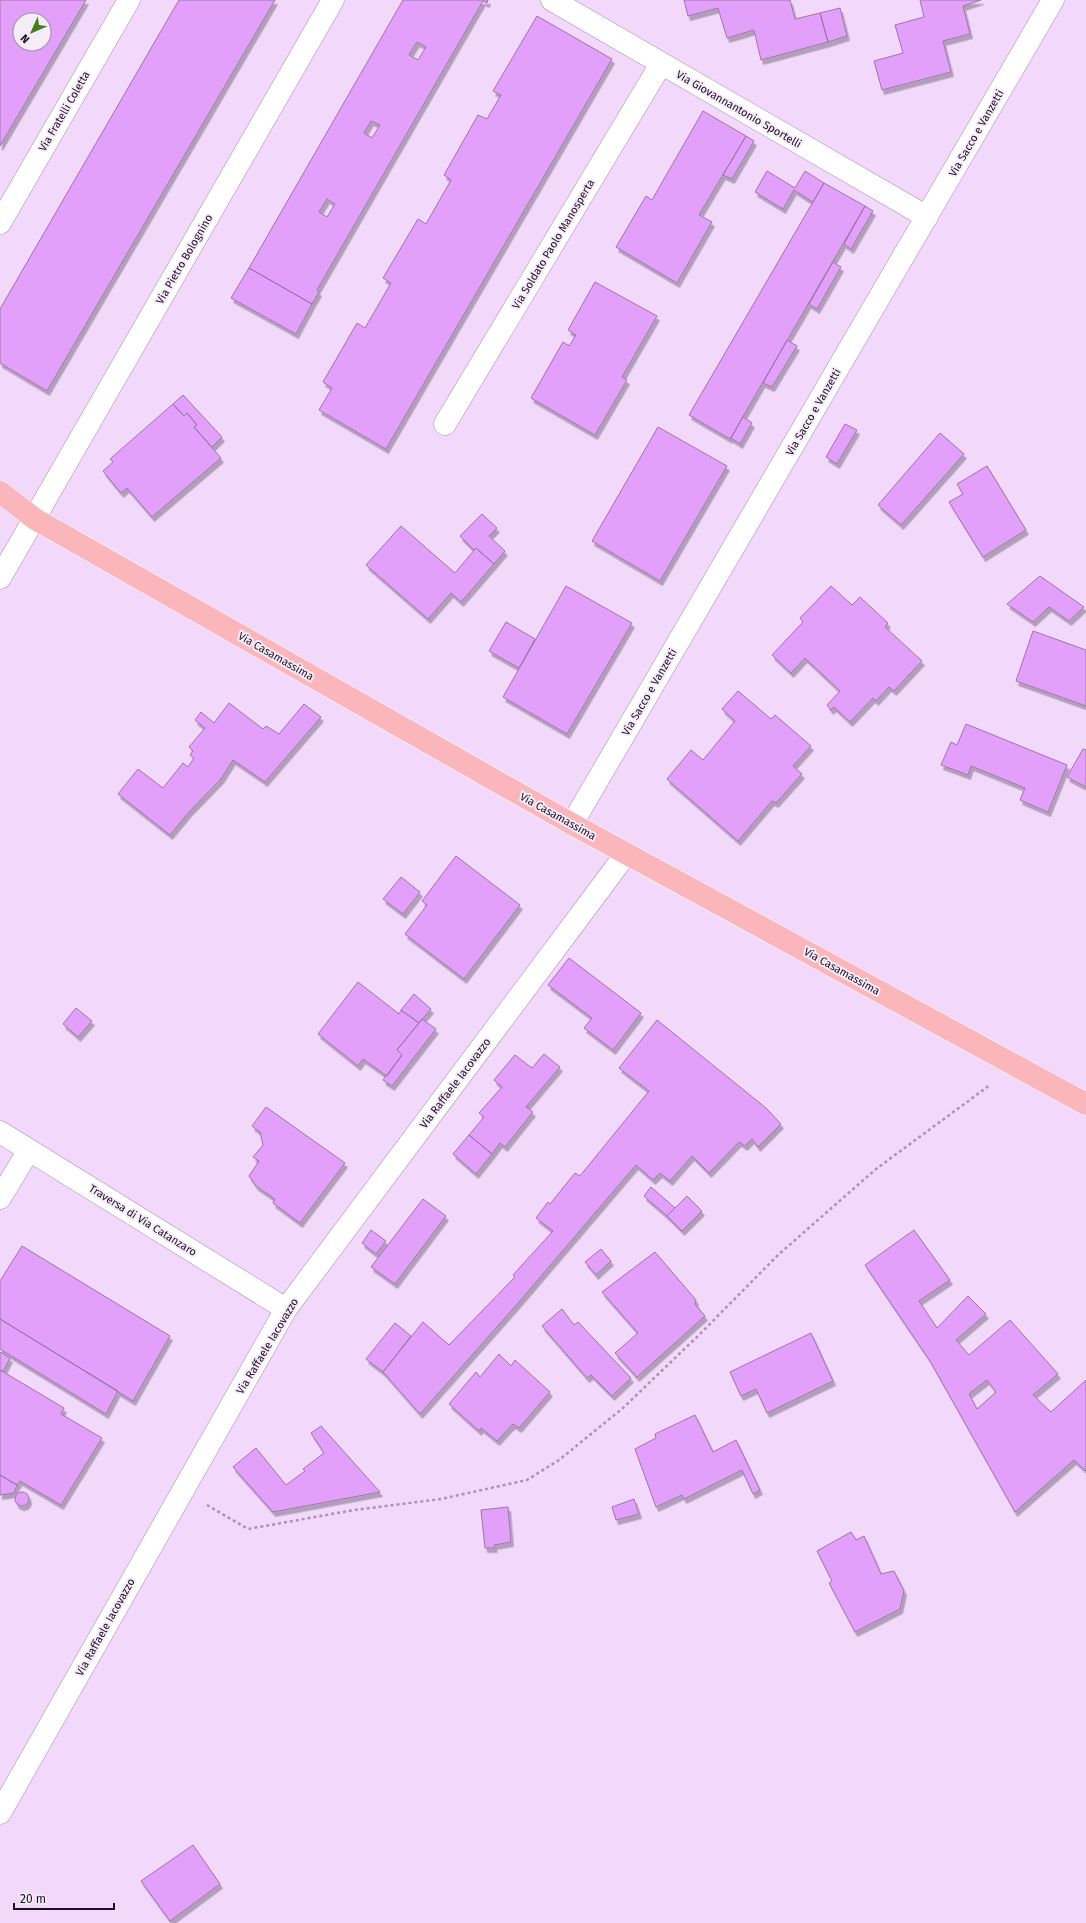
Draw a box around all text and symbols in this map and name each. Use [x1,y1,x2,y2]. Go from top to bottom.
north arrow [12,12,52,52]
text: N [18,32,32,46]
street label: Via Giovannantonio Sportelli [674,68,804,151]
street label: Via Fratelli Coletta [36,69,93,154]
street label: Via Sacco e Vanzetti [946,87,1007,179]
street label: Via Soldato Paolo Manosperta [509,177,597,312]
street label: Via Pietro Bolognino [153,212,215,307]
street label: Via Sacco e Vanzetti [783,366,844,458]
street label: Via Casamassima [236,630,316,683]
street label: Via Sacco e Vanzetti [619,646,680,738]
street label: Via Casamassima [517,790,598,843]
street label: Via Casamassima [801,945,882,998]
street label: Via Raffaele Iacovazzo [417,1036,494,1131]
street label: Traversa di Via Catanzaro [87,1182,199,1259]
street label: Via Raffaele Iacovazzo [234,1296,301,1397]
street label: Via Raffaele Iacovazzo [73,1576,138,1678]
scale bar [14,1885,114,1911]
text: 20 m [20,1892,46,1906]

